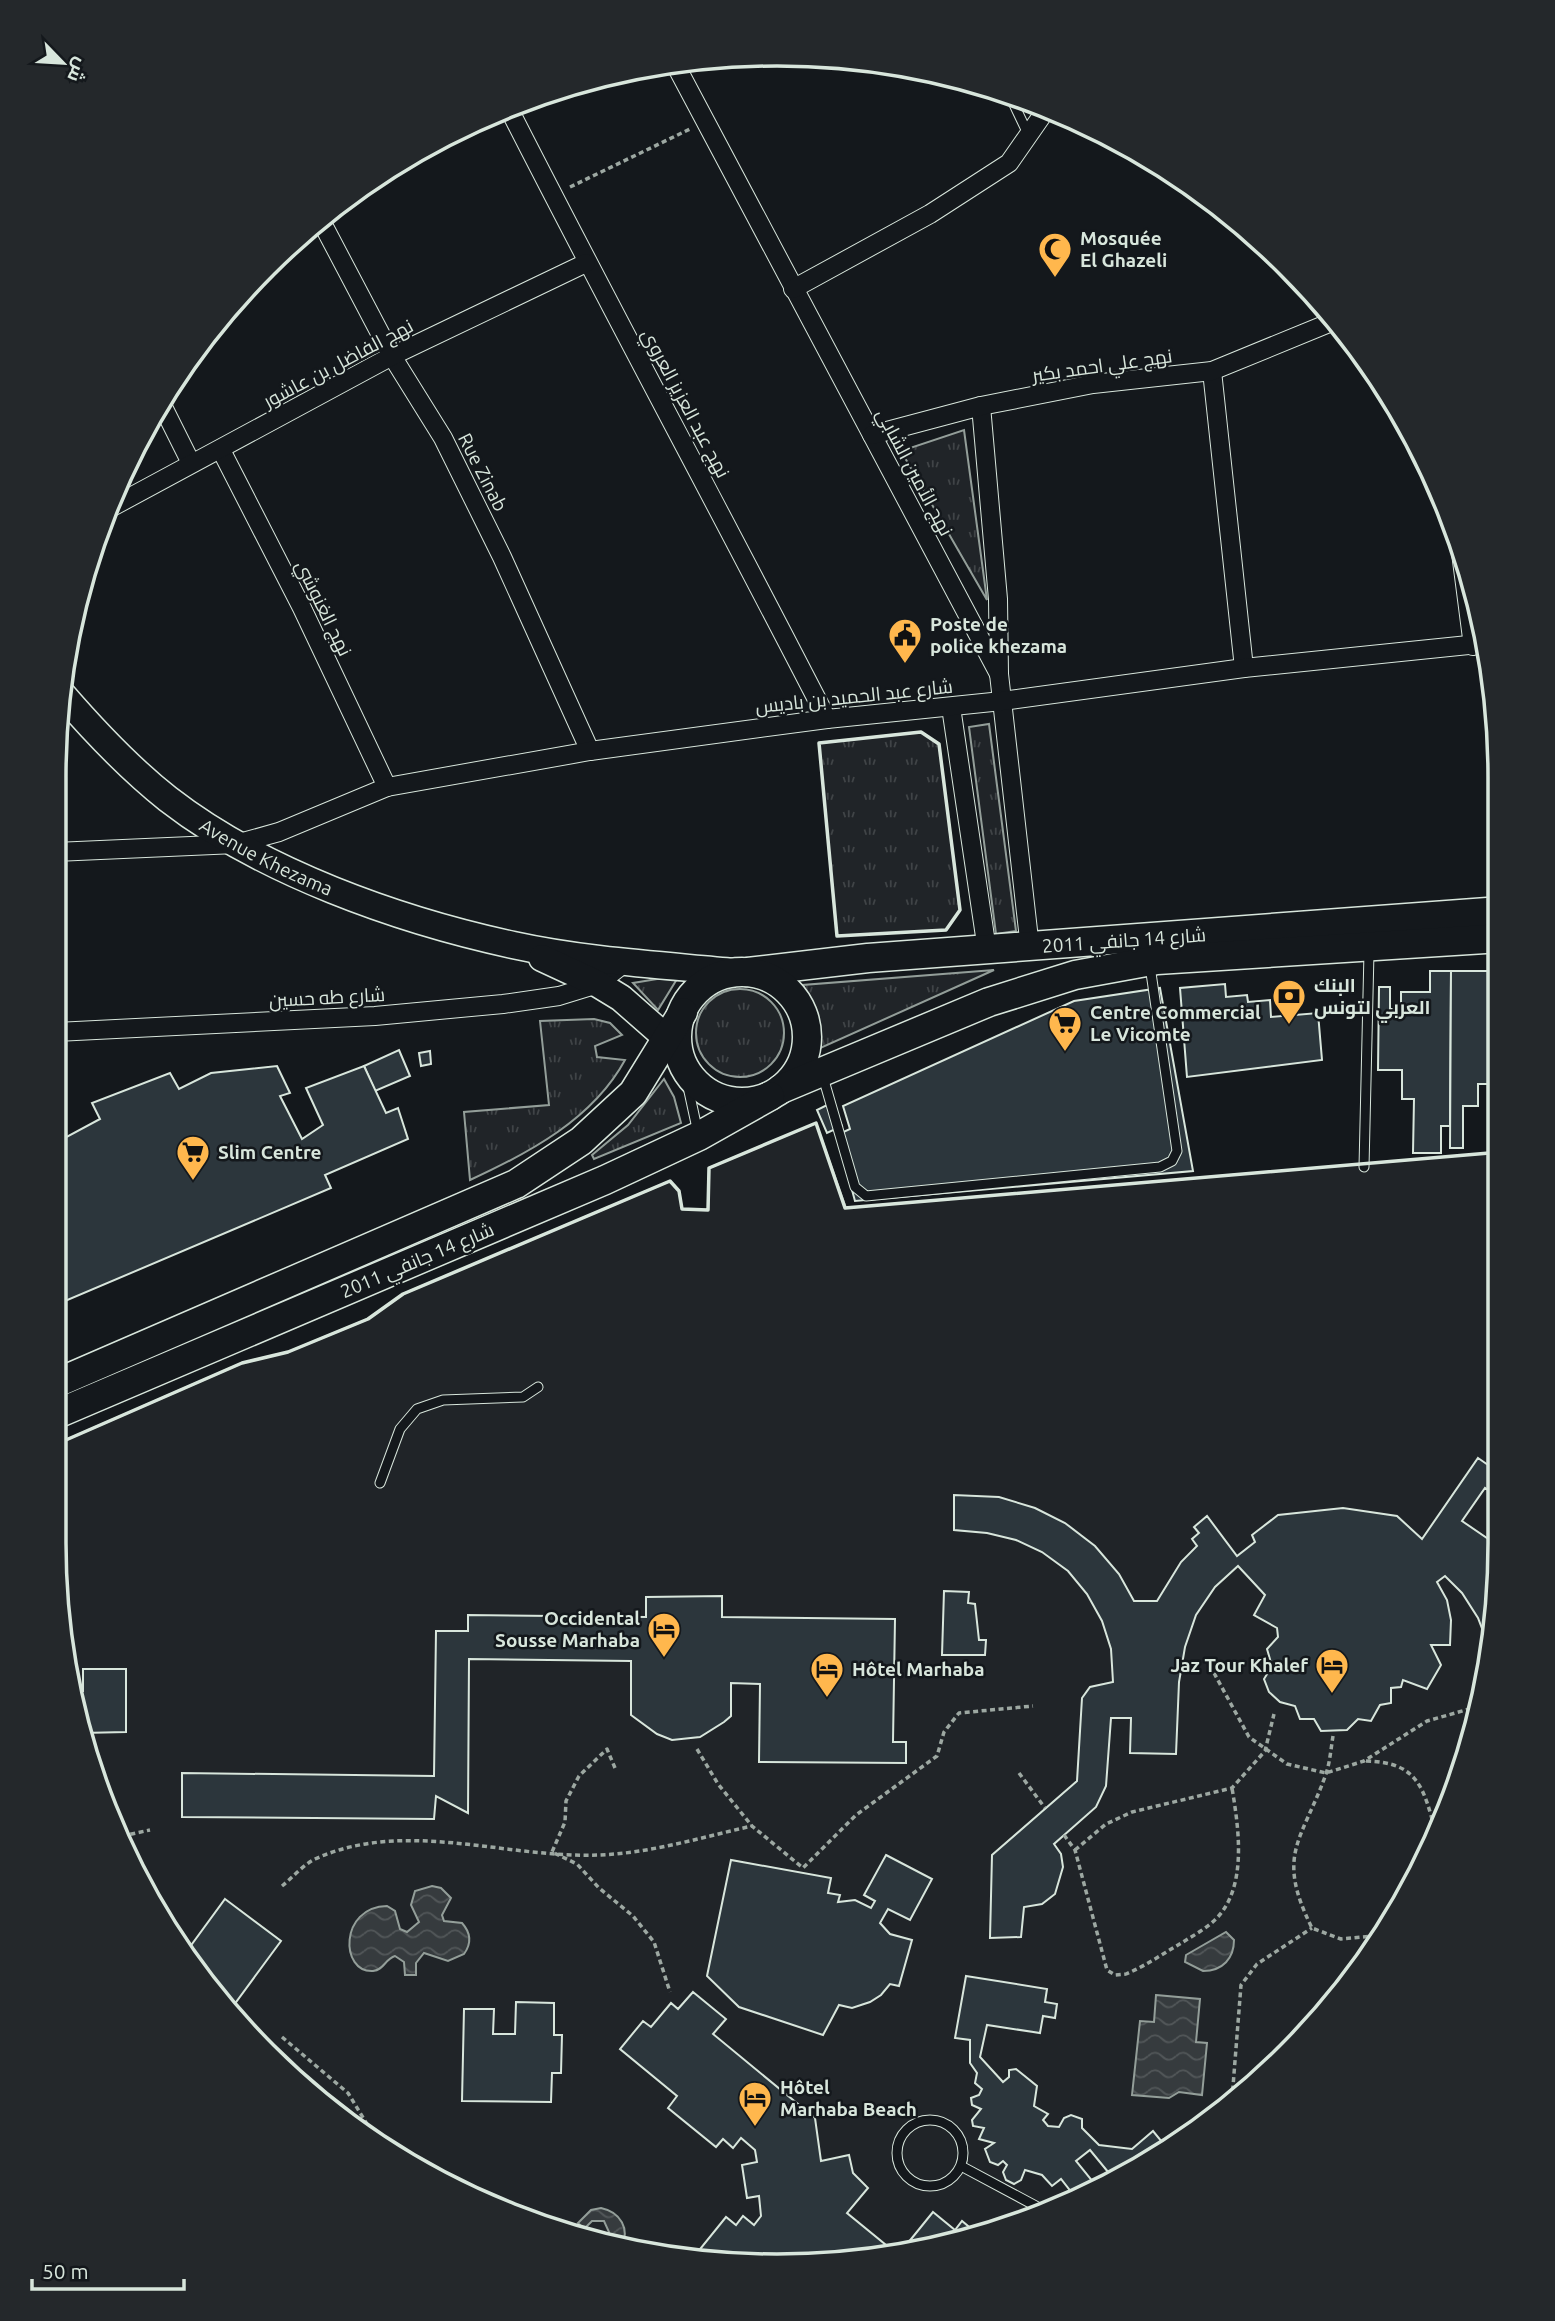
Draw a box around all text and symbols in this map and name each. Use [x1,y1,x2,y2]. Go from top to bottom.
north arrow [28,28,98,98]
text: ش [62,54,94,86]
place label: Mosquée El Ghazeli [1080,227,1167,271]
mosque icon: Mosquée El Ghazeli [1036,230,1074,279]
street label: نهج الفاضل بن عاشور [258,314,418,415]
street label: نهج عبد العزيز العروي [634,325,735,483]
street label: نهج علي احمد بكير [1029,344,1174,390]
street label: نهج الأمين الشابي [869,405,958,541]
street label: Rue Zinab [454,429,512,515]
street label: نهج الغنوشي [288,557,357,661]
place label: Poste de police khezama [930,613,1067,657]
public building icon: Poste de police khezama [886,616,924,665]
street label: شارع عبد الحميد بن باديس [754,675,954,720]
street label: Avenue Khezama [196,814,336,900]
street label: شارع 14 جانفي 2011 [1041,923,1207,961]
place label: البنك العربي لتونس [1314,974,1431,1023]
bank icon: البنك العربي لتونس [1270,977,1308,1026]
street label: شارع طه حسين [268,983,386,1014]
place label: Centre Commercial Le Vicomte [1090,1001,1261,1045]
supermarket icon: Centre Commercial Le Vicomte [1046,1004,1084,1053]
supermarket icon: Slim Centre [174,1133,212,1182]
place label: Slim Centre [218,1141,322,1163]
street label: شارع 14 جانفي 2011 [337,1218,499,1306]
place label: Occidental Sousse Marhaba [495,1607,640,1651]
hotel icon: Occidental Sousse Marhaba [645,1610,683,1659]
hotel icon: Jaz Tour Khalef [1313,1646,1351,1695]
hotel icon: Hôtel Marhaba [808,1650,846,1699]
place label: Jaz Tour Khalef [1170,1654,1308,1676]
place label: Hôtel Marhaba [852,1658,984,1680]
place label: Hôtel Marhaba Beach [780,2076,917,2120]
hotel icon: Hôtel Marhaba Beach [736,2079,774,2128]
scale bar [32,2248,184,2292]
text: 50 m [42,2259,89,2283]

